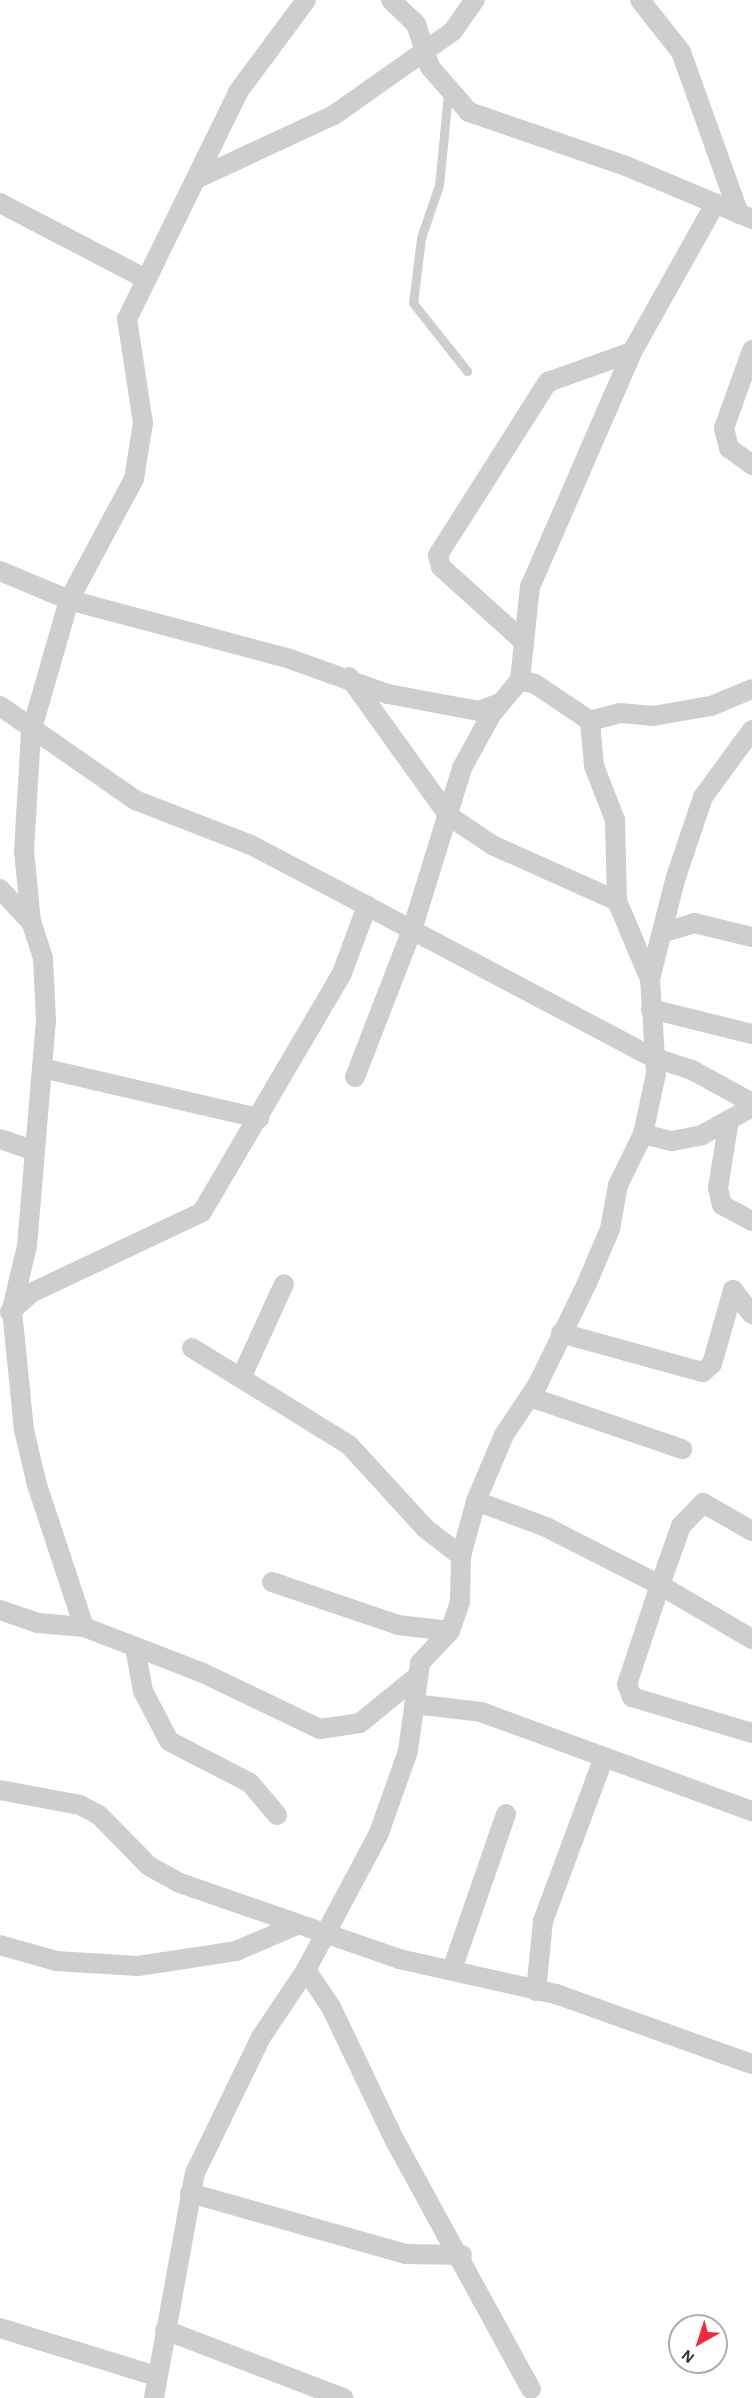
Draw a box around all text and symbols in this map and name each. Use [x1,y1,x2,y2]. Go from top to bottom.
north arrow [668,2314,728,2374]
text: N [679,2347,697,2366]

